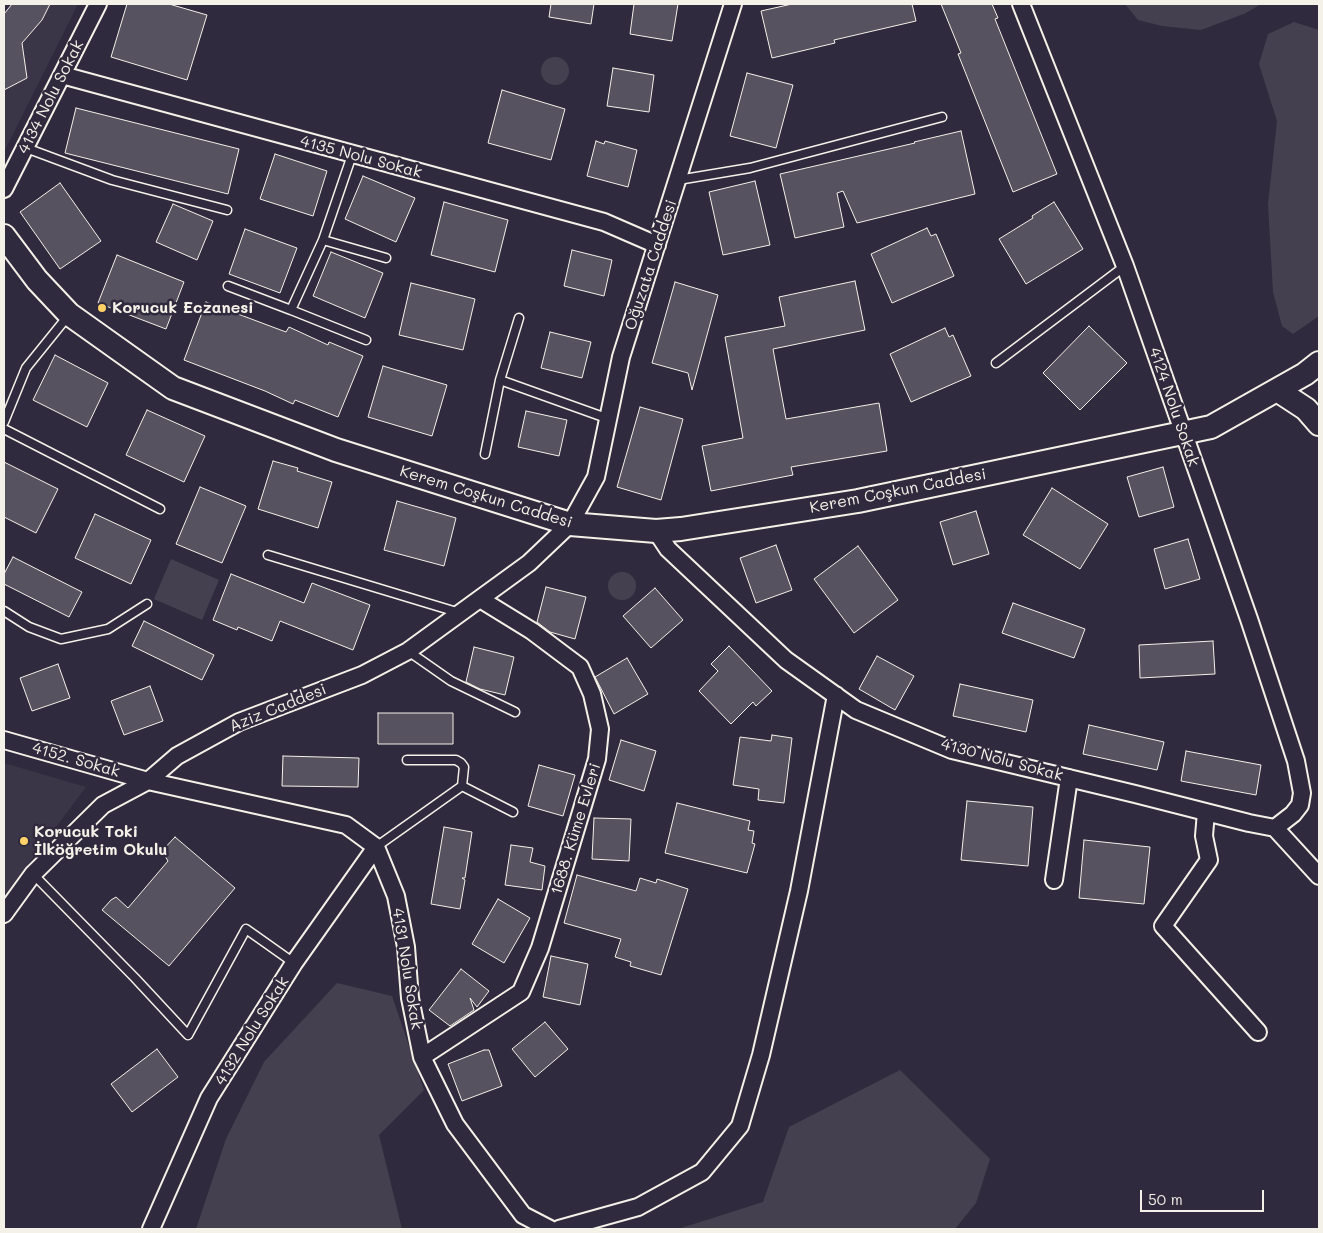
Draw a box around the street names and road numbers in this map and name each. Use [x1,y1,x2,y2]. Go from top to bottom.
street label: 4134 Nolu Sokak [14,37,88,157]
street label: 4135 Nolu Sokak [298,132,424,182]
street label: Oğuzata Caddesi [621,197,681,333]
street label: 4124 Nolu Sokak [1145,345,1203,469]
street label: Kerem Coşkun Caddesi [397,462,575,532]
street label: Kerem Coşkun Caddesi [808,464,988,518]
street label: Aziz Caddesi [227,680,329,736]
street label: 4130 Nolu Sokak [939,734,1065,786]
street label: 4152. Sokak [30,738,122,782]
street label: 1688. Küme Evleri [547,761,605,897]
street label: 4131 Nolu Sokak [388,907,426,1031]
street label: 4132 Nolu Sokak [211,973,293,1089]

